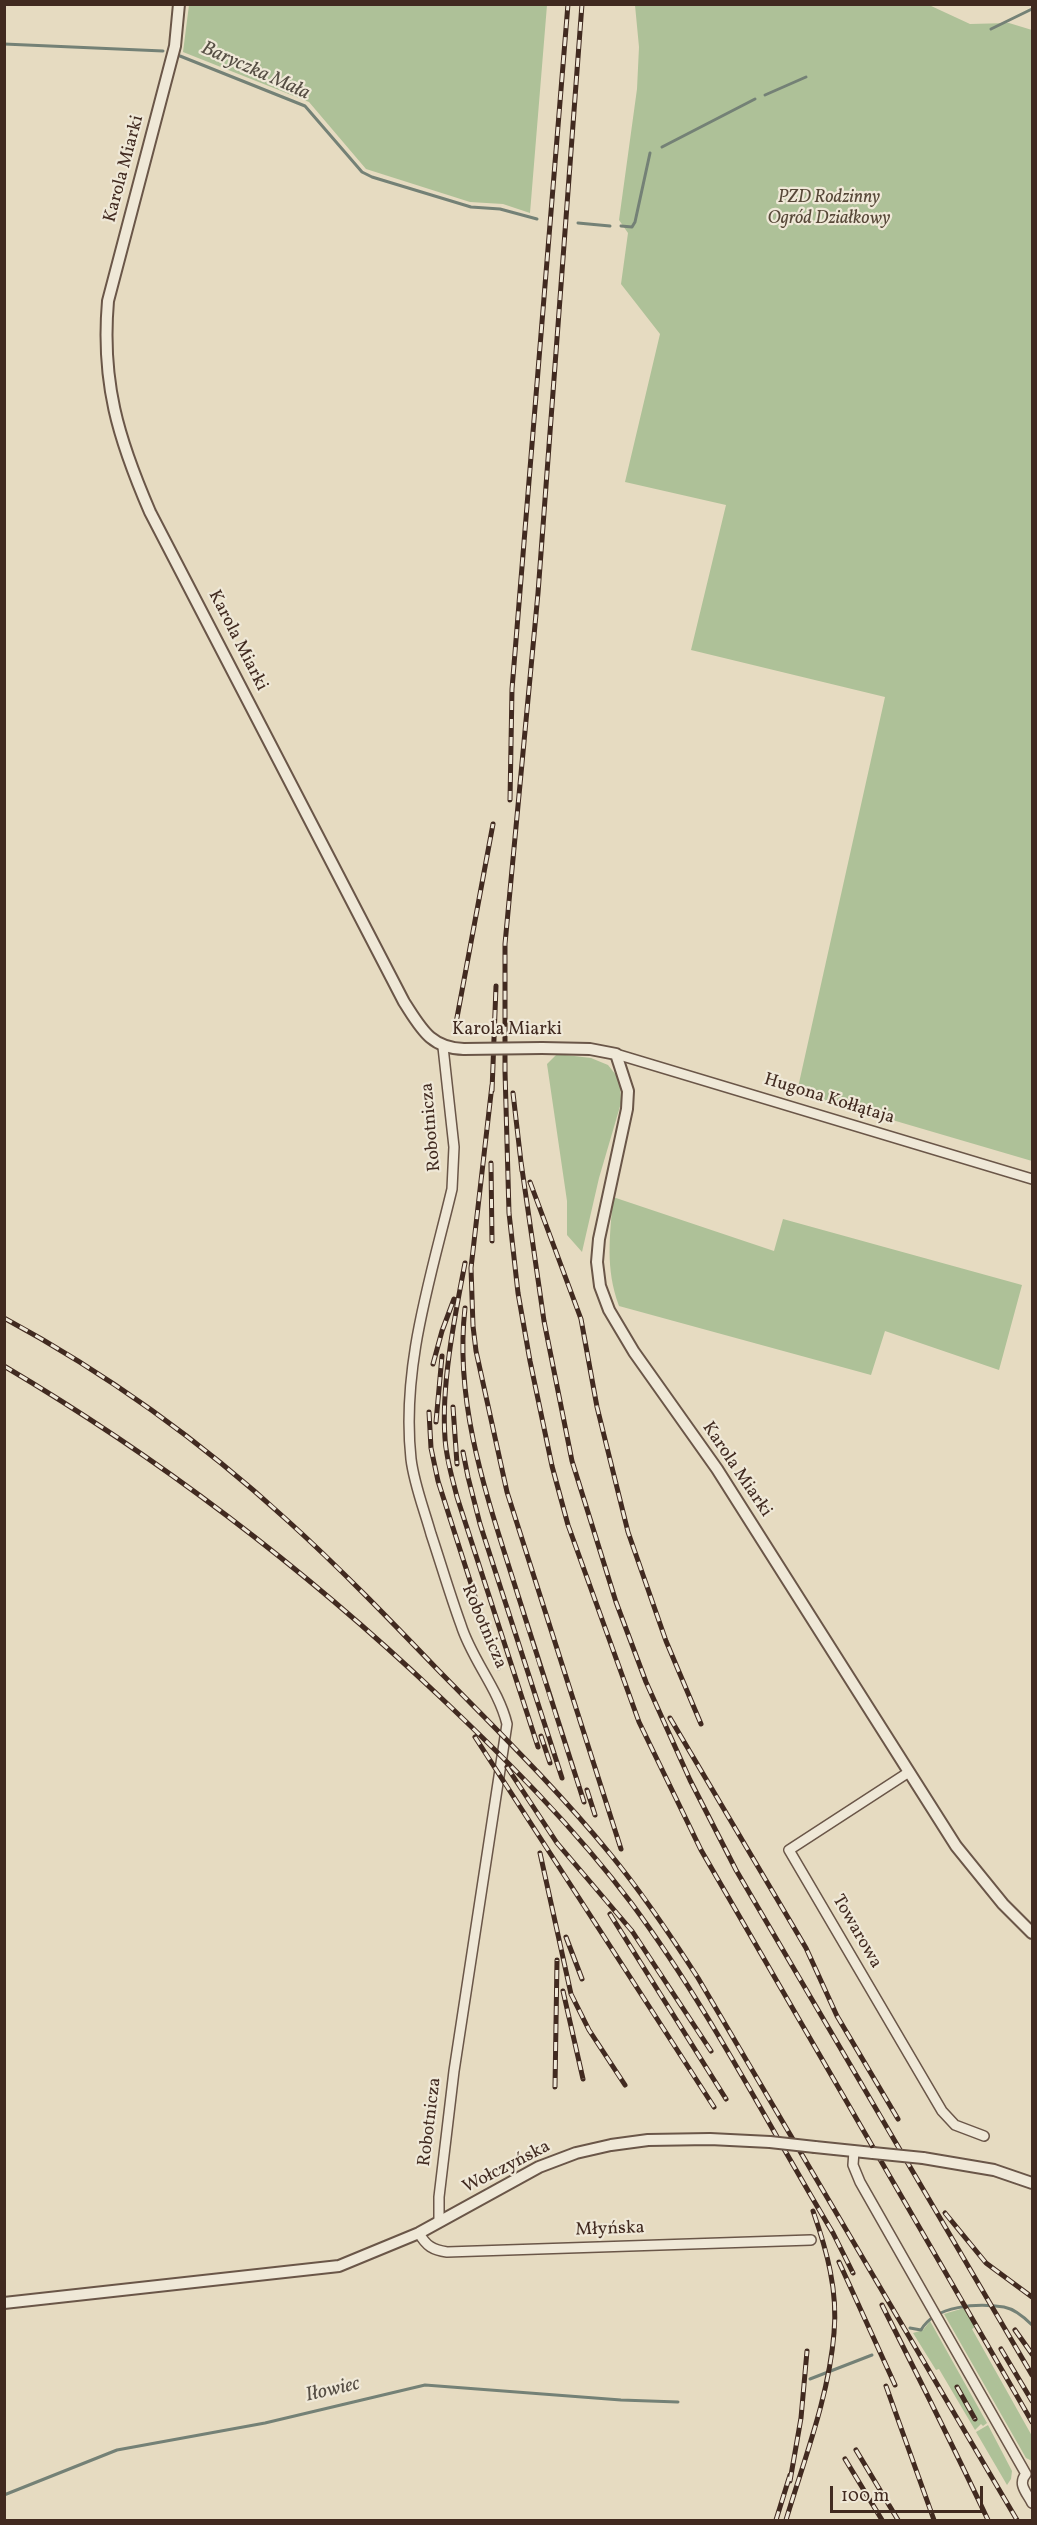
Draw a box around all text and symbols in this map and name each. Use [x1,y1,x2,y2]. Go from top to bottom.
water label: Baryczka Mała [197,37,313,107]
street label: Karola Miarki [100,113,150,225]
park label: PZD Rodzinny Ogród Działkowy [768,188,890,230]
street label: Karola Miarki [202,587,272,695]
street label: Karola Miarki [452,1020,562,1042]
street label: Hugona Kołłątaja [761,1070,897,1130]
street label: Robotnicza [417,1082,447,1172]
street label: Karola Miarki [696,1418,776,1522]
street label: Robotnicza [456,1582,510,1672]
street label: Towarowa [826,1891,886,1973]
street label: Robotnicza [415,2076,447,2168]
street label: Wołczyńska [460,2137,554,2199]
street label: Młyńska [575,2218,645,2242]
water label: Iłowiec [304,2373,362,2409]
scale bar [833,2474,986,2512]
text: 100 m [841,2484,890,2509]

